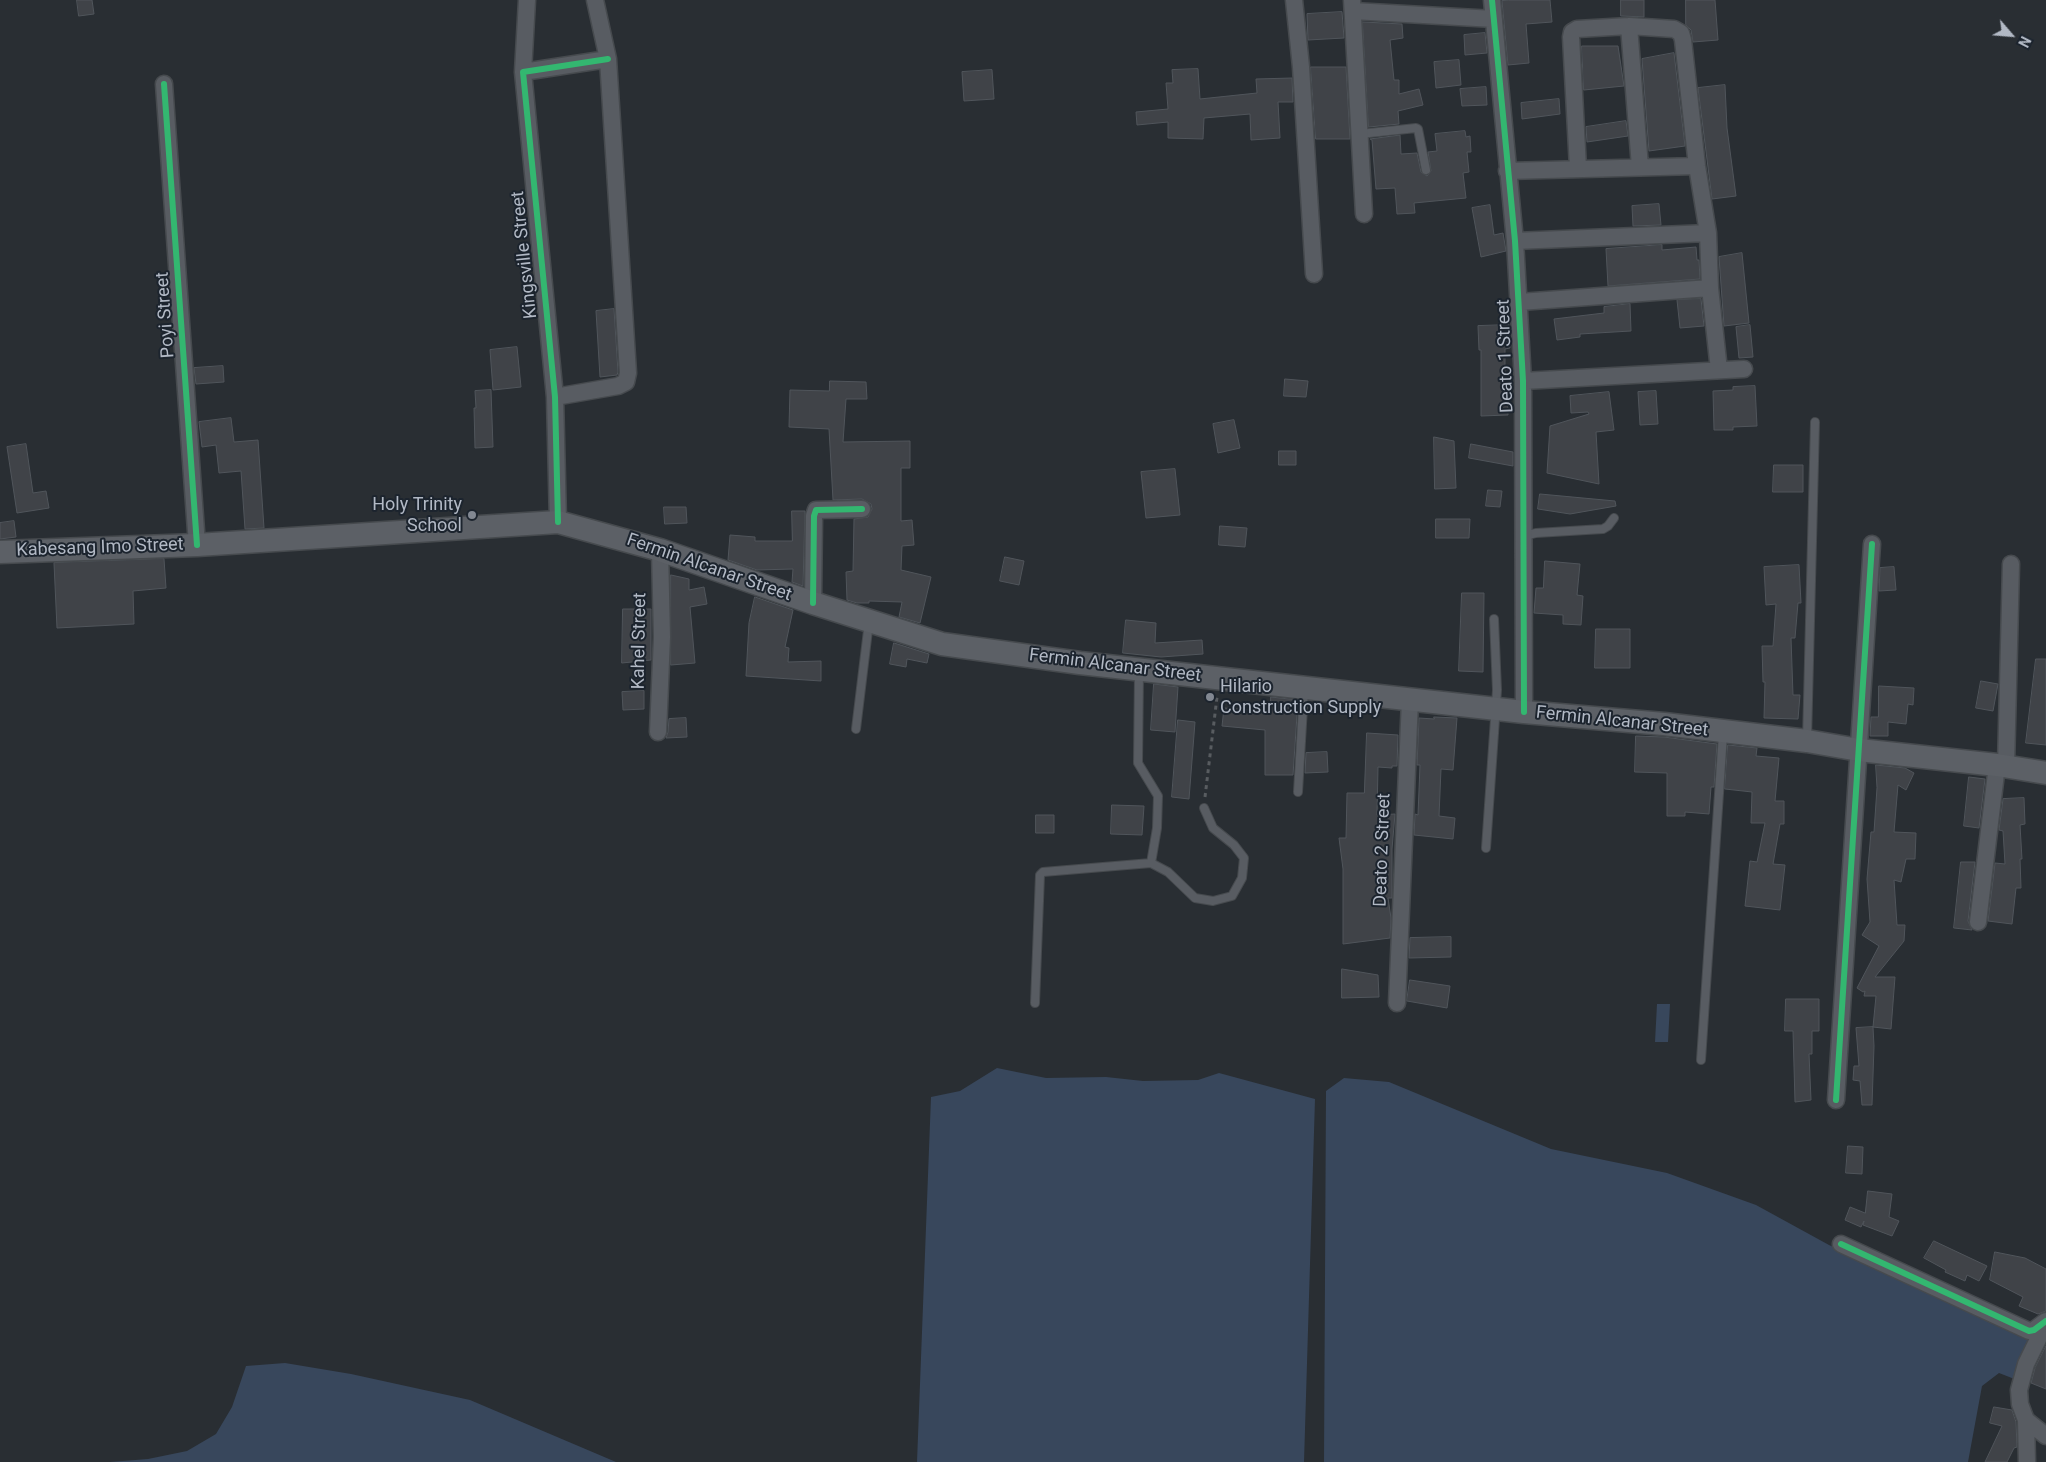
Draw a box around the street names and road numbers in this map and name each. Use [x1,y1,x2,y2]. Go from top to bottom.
street label: Kingsville Street [508,190,542,320]
street label: Poyi Street [152,271,180,359]
street label: Deato 1 Street [1493,299,1519,413]
street label: Fermin Alcanar Street [624,530,794,606]
street label: Kabesang Imo Street [16,534,184,562]
street label: Kahel Street [628,592,652,690]
street label: Fermin Alcanar Street [1028,645,1202,687]
street label: Fermin Alcanar Street [1535,702,1709,742]
street label: Deato 2 Street [1370,793,1396,907]

